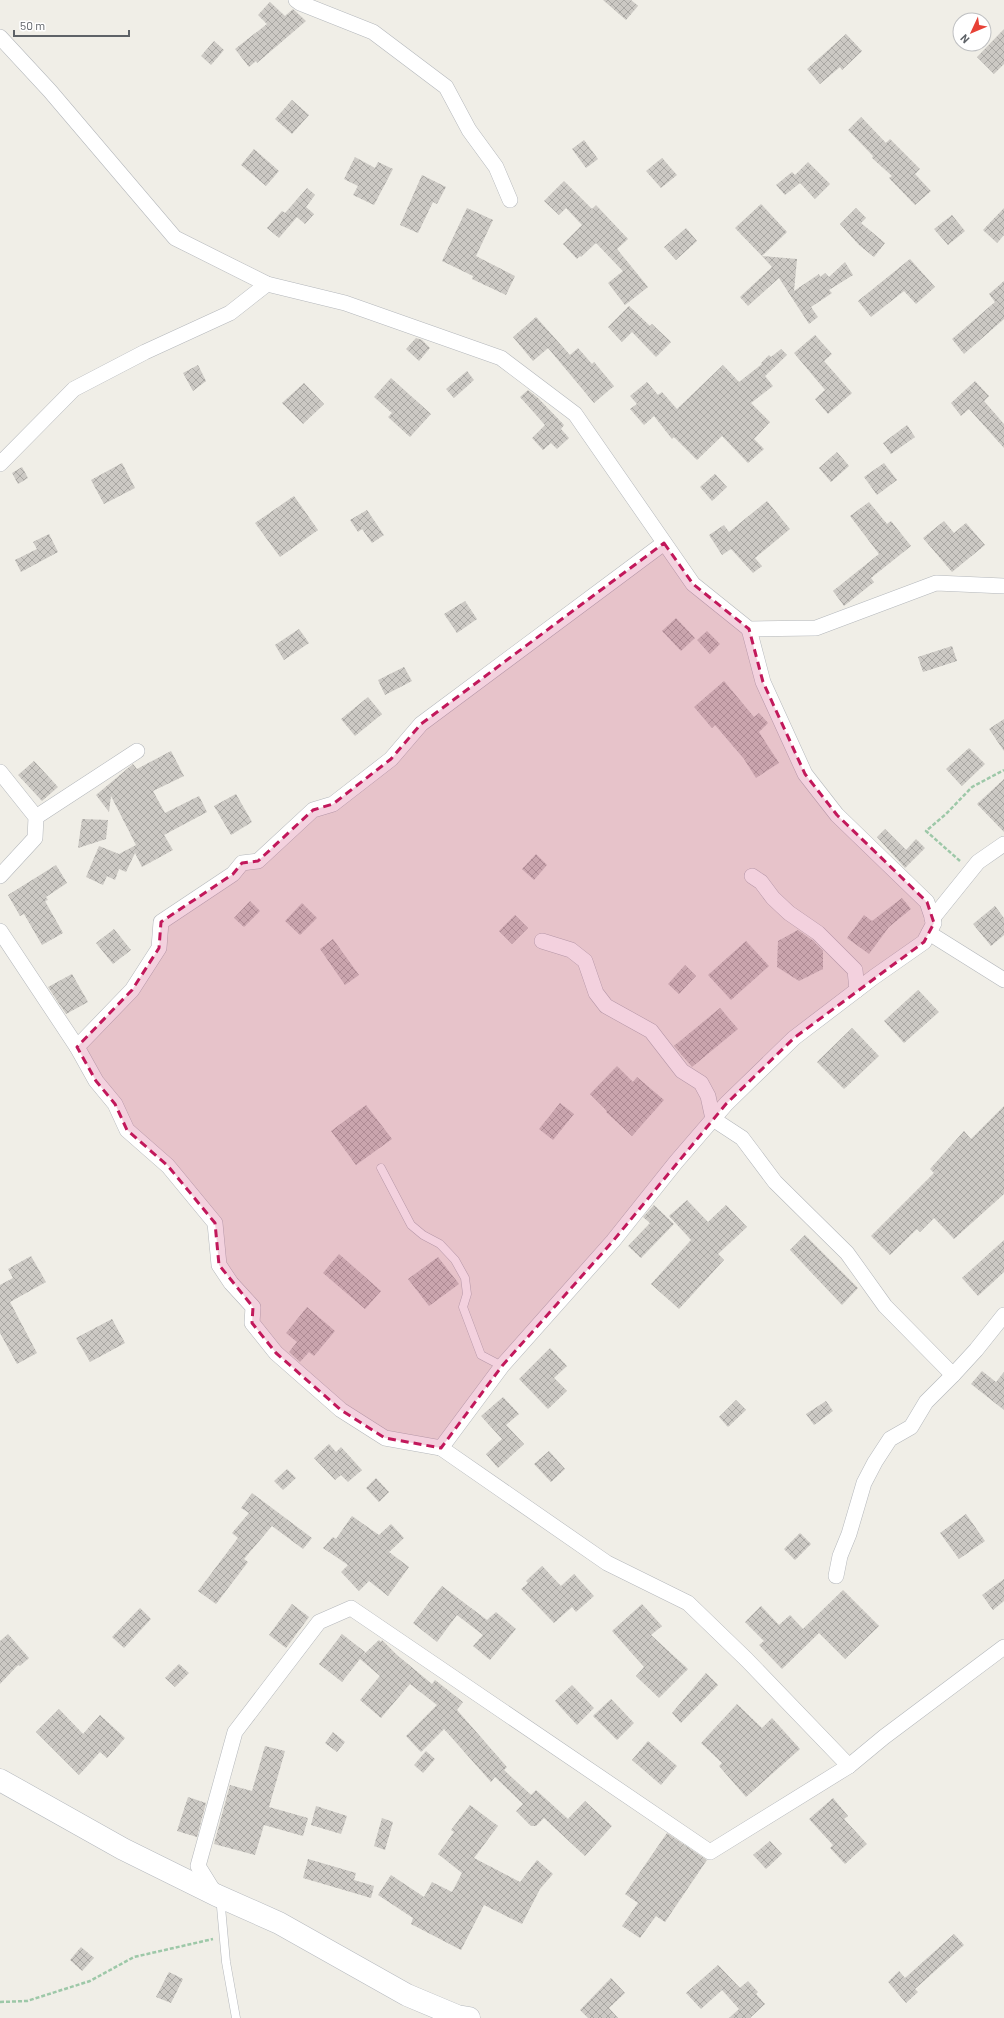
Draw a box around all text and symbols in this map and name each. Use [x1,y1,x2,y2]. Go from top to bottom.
scale bar [14,12,129,38]
north arrow [952,12,992,52]
text: 50 m [20,18,45,32]
text: N [957,32,972,46]

